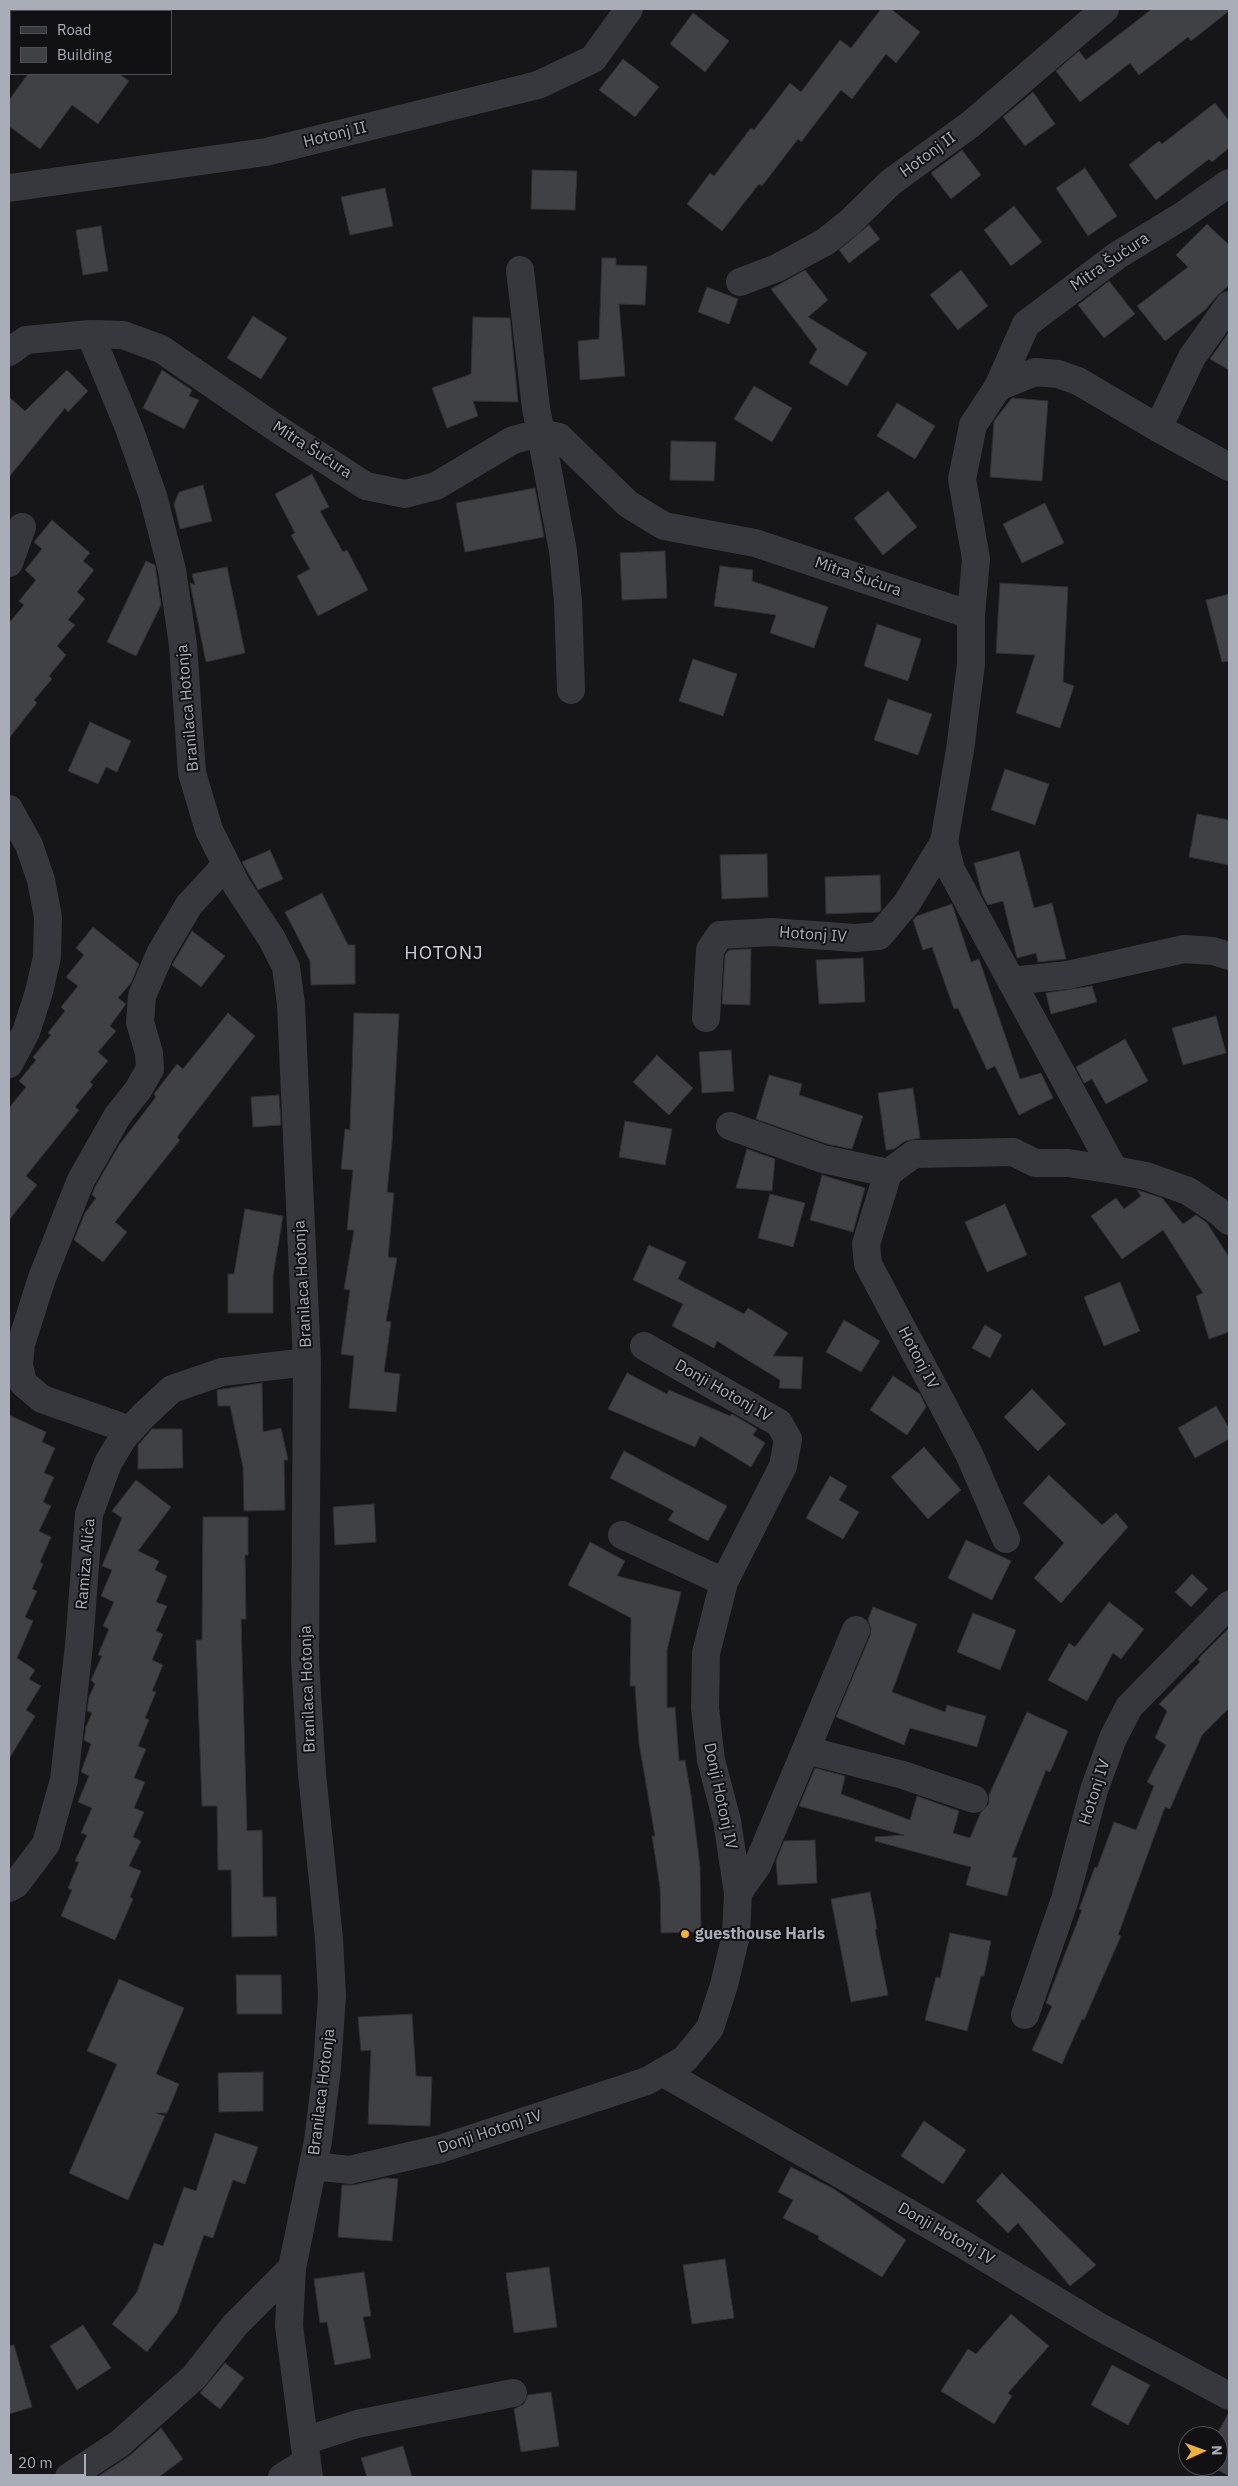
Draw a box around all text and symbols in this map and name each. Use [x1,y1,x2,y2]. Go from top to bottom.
legend [10,10,172,75]
text: Road [57,20,92,39]
text: Building [57,45,112,64]
street label: Hotonj II [301,118,369,152]
street label: Hotonj II [896,128,960,182]
street label: Mitra Šućura [1067,229,1153,295]
street label: Mitra Šućura [269,417,355,483]
street label: Mitra Šućura [812,553,904,601]
street label: Branilaca Hotonja [173,644,203,772]
street label: Hotonj IV [779,923,847,947]
district label: HOTONJ [403,943,485,965]
street label: Branilaca Hotonja [290,1220,316,1348]
street label: Hotonj IV [894,1324,942,1392]
street label: Donji Hotonj IV [671,1356,775,1426]
street label: Ramiza Alića [72,1518,100,1610]
street label: Branilaca Hotonja [296,1625,320,1753]
street label: Donji Hotonj IV [699,1741,741,1851]
street label: Hotonj IV [1075,1757,1115,1827]
place label: guesthouse Haris [695,1924,825,1944]
marker: guesthouse Haris [679,1928,691,1940]
street label: Branilaca Hotonja [305,2028,339,2156]
street label: Donji Hotonj IV [436,2106,544,2158]
street label: Donji Hotonj IV [894,2199,998,2269]
north arrow [1178,2426,1228,2476]
scale bar [12,2444,89,2476]
text: N [1208,2445,1226,2456]
text: 20 m [18,2453,53,2472]

